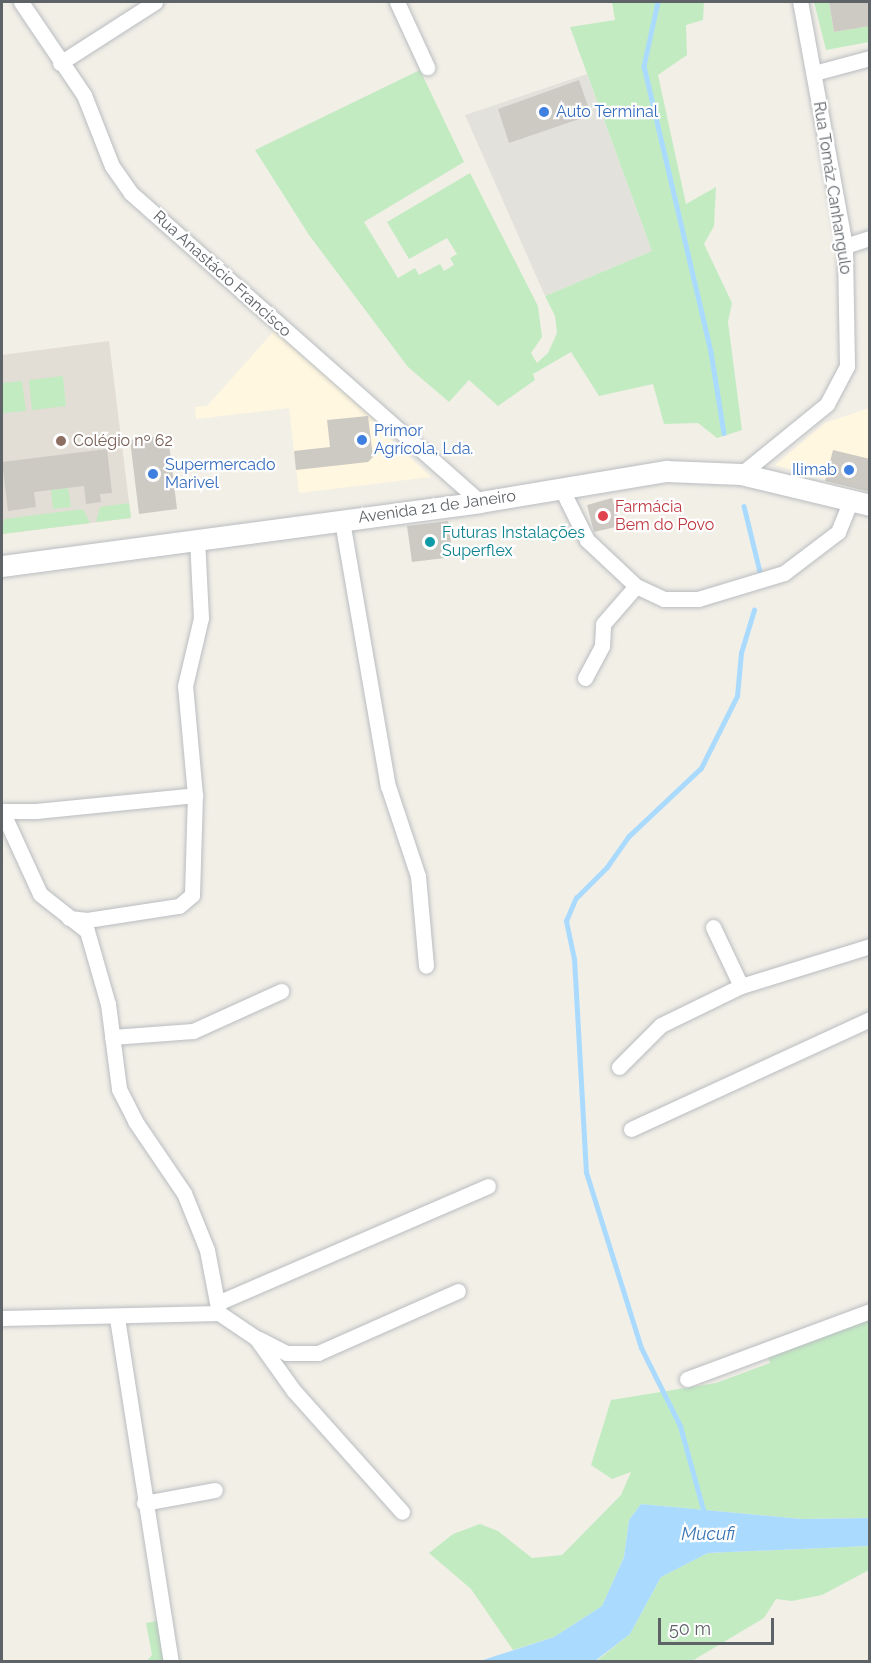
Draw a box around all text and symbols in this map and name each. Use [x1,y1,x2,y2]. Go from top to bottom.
street label: Rua Tomáz Canhangulo [809,100,855,276]
place label: Auto Terminal [556,102,659,122]
marker: Auto Terminal [537,105,551,119]
street label: Rua Anastácio Francisco [149,207,295,341]
place label: Primor Agrícola, Lda. [374,421,473,459]
place label: Colégio nº 62 [73,431,173,451]
marker: Primor Agrícola, Lda. [355,433,369,447]
marker: Colégio nº 62 [54,434,68,448]
place label: Supermercado Marivel [165,455,276,493]
place label: Ilimab [792,460,837,480]
marker: Ilimab [842,463,856,477]
marker: Supermercado Marivel [146,467,160,481]
street label: Avenida 21 de Janeiro [357,486,517,528]
place label: Farmácia Bem do Povo [615,497,714,535]
marker: Farmácia Bem do Povo [596,509,610,523]
place label: Futuras Instalações Superflex [442,523,585,561]
marker: Futuras Instalações Superflex [423,535,437,549]
water label: Mucufi [681,1523,735,1545]
scale bar [661,1606,776,1644]
text: 50 m [669,1618,711,1639]

